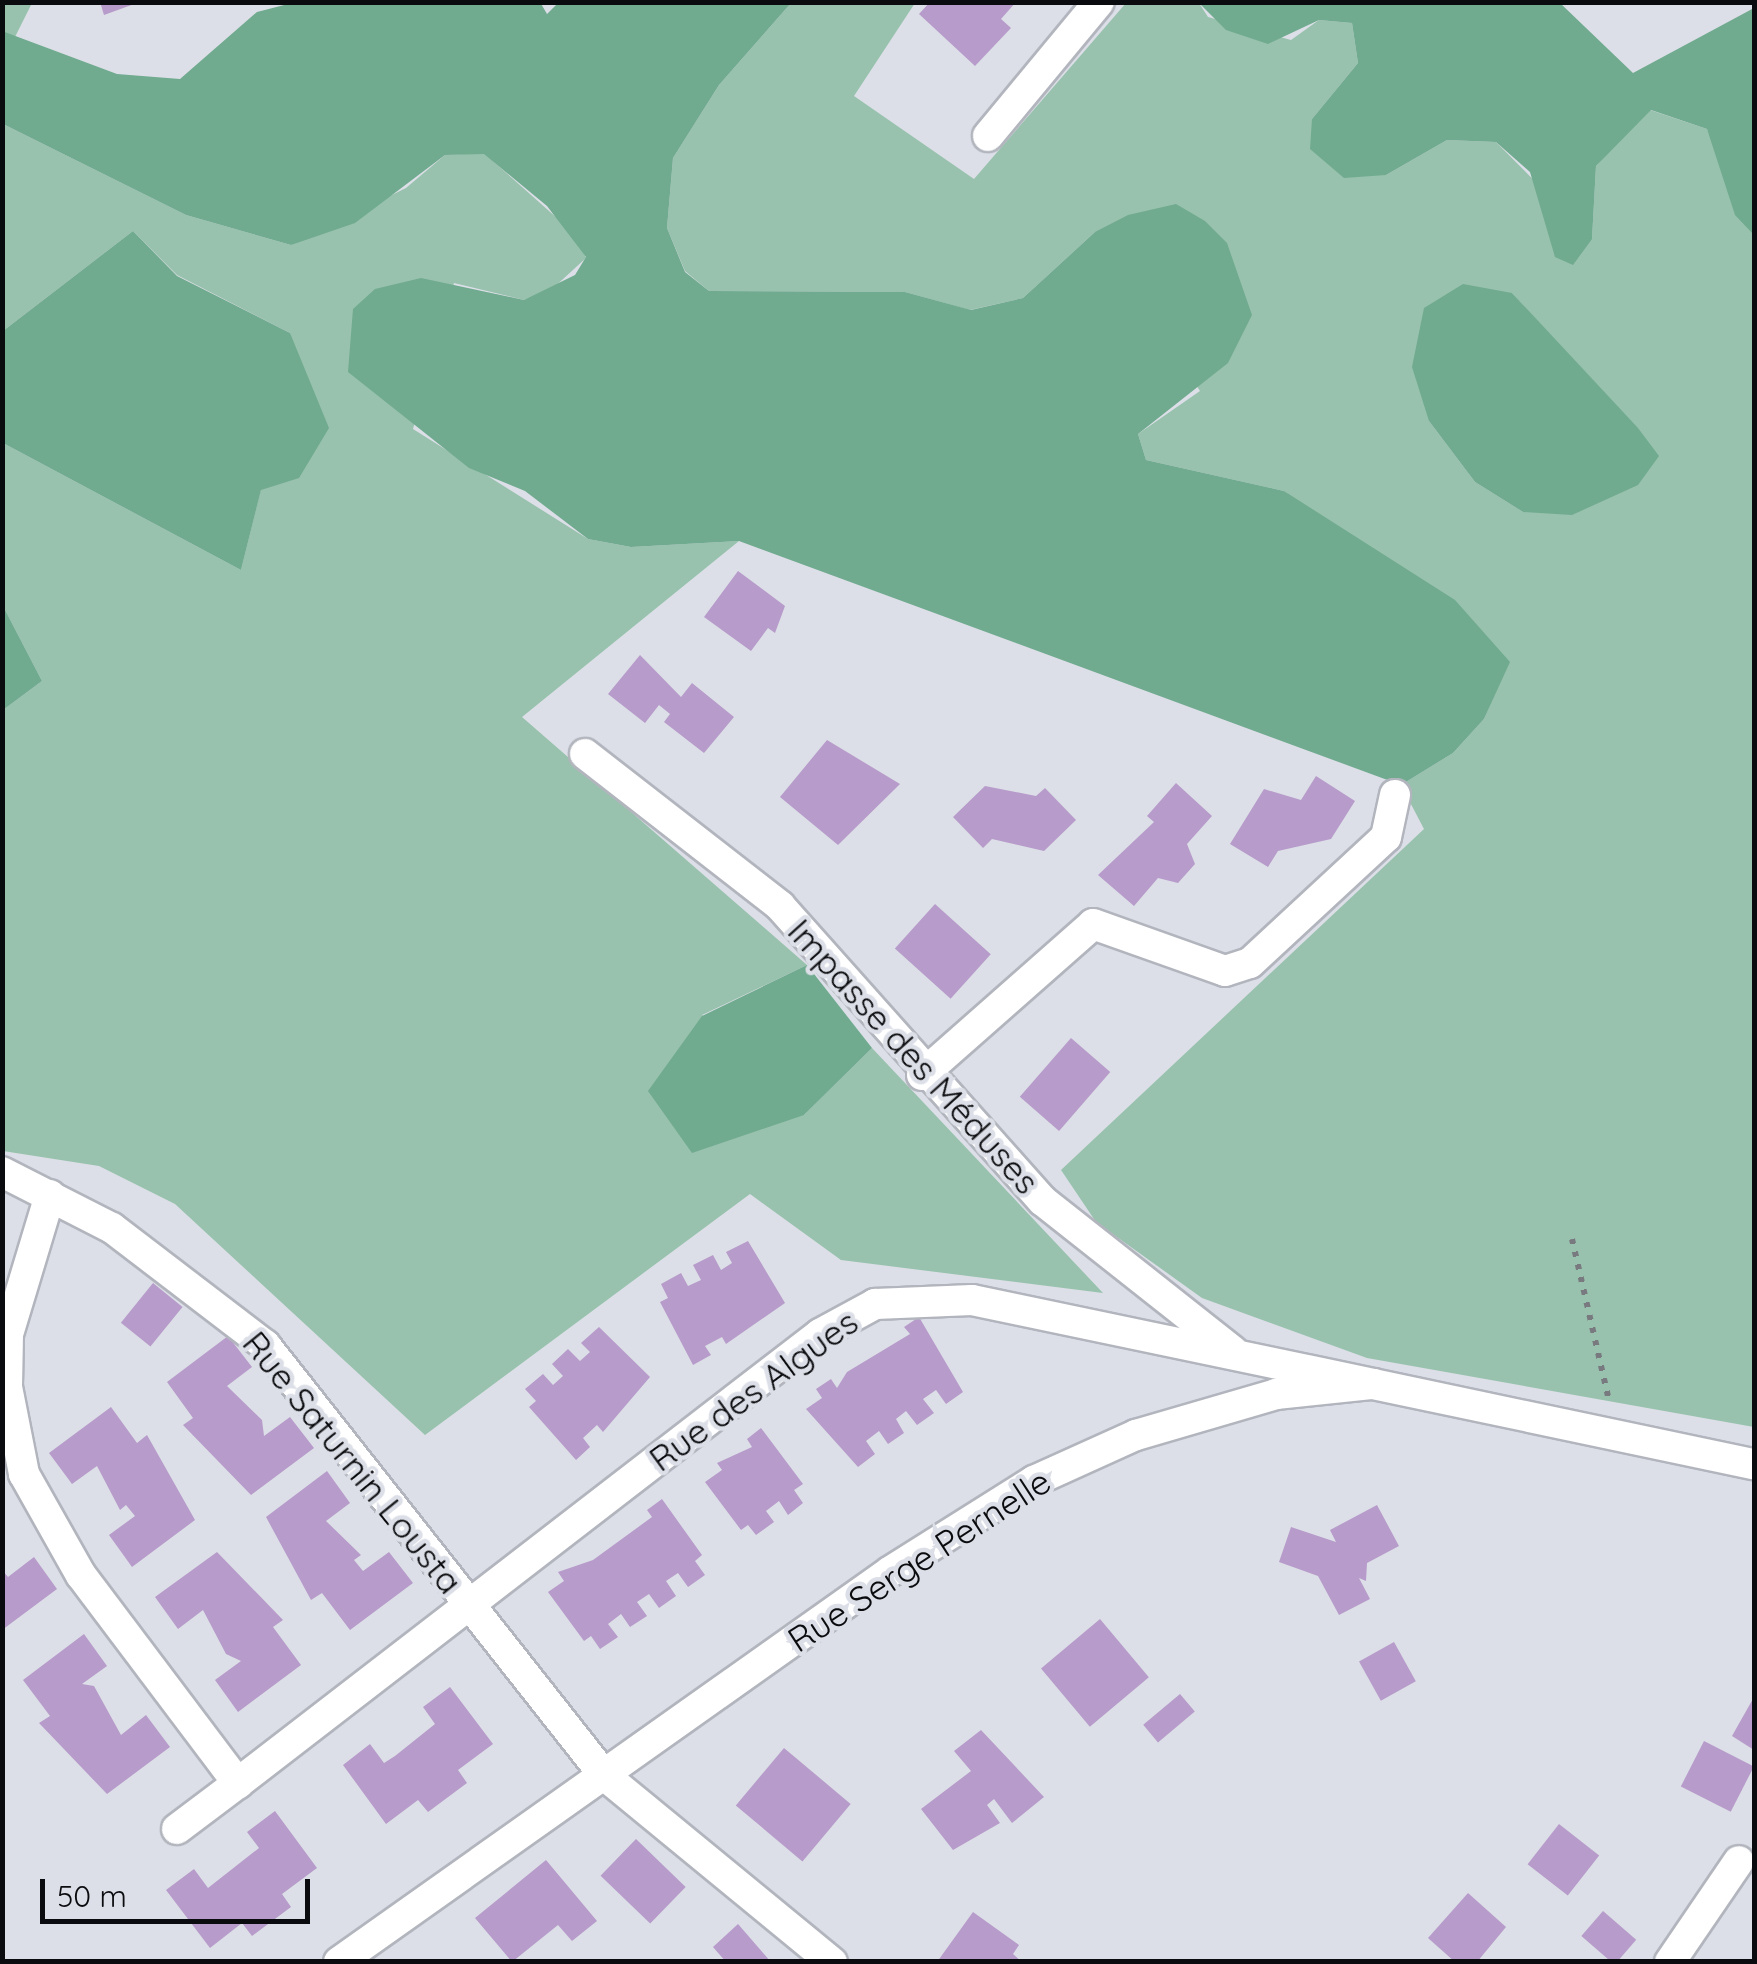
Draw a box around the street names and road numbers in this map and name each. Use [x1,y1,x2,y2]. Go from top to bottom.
street label: Impasse des Méduses [780,910,1048,1202]
street label: Rue des Algues [641,1300,865,1480]
street label: Rue Saturnin Lousta [234,1322,472,1602]
street label: Rue Serge Pernelle [780,1459,1058,1661]

